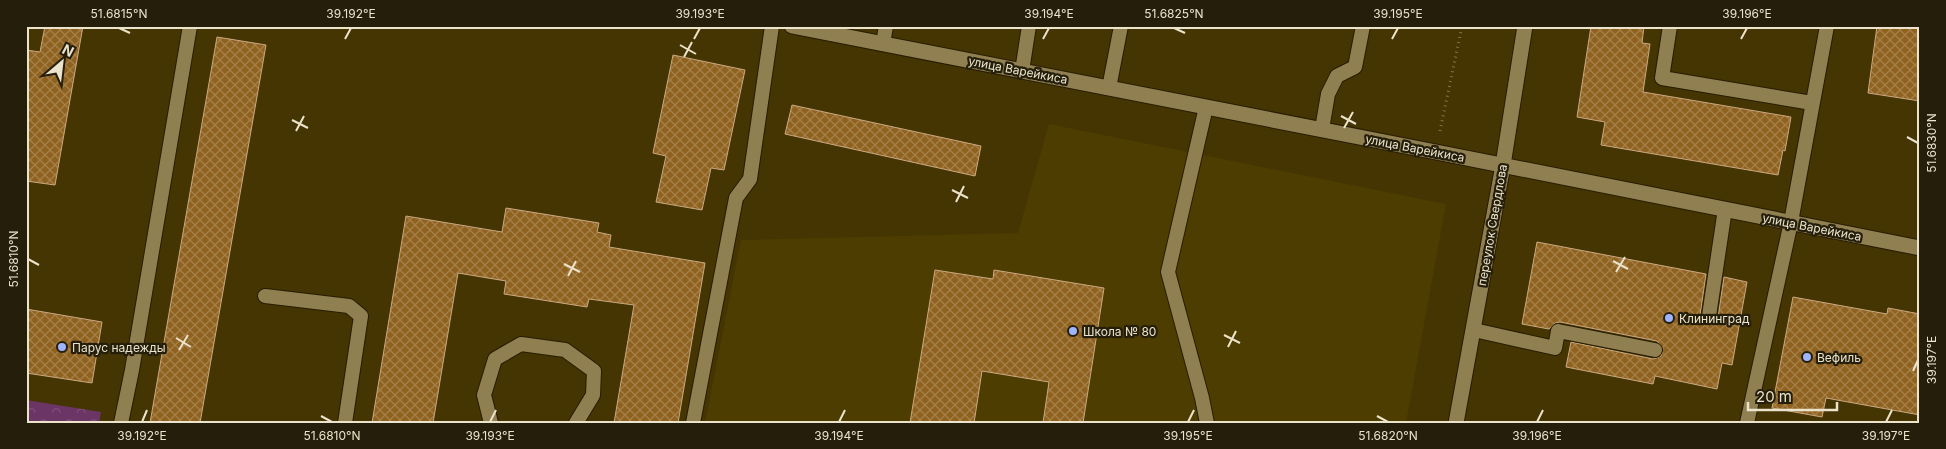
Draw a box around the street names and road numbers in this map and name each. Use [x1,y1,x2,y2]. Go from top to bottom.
street label: улица Варейкиса [967,53,1069,87]
street label: улица Варейкиса [1364,131,1466,165]
street label: переулок Свердлова [1474,163,1510,287]
street label: улица Варейкиса [1761,210,1863,244]

